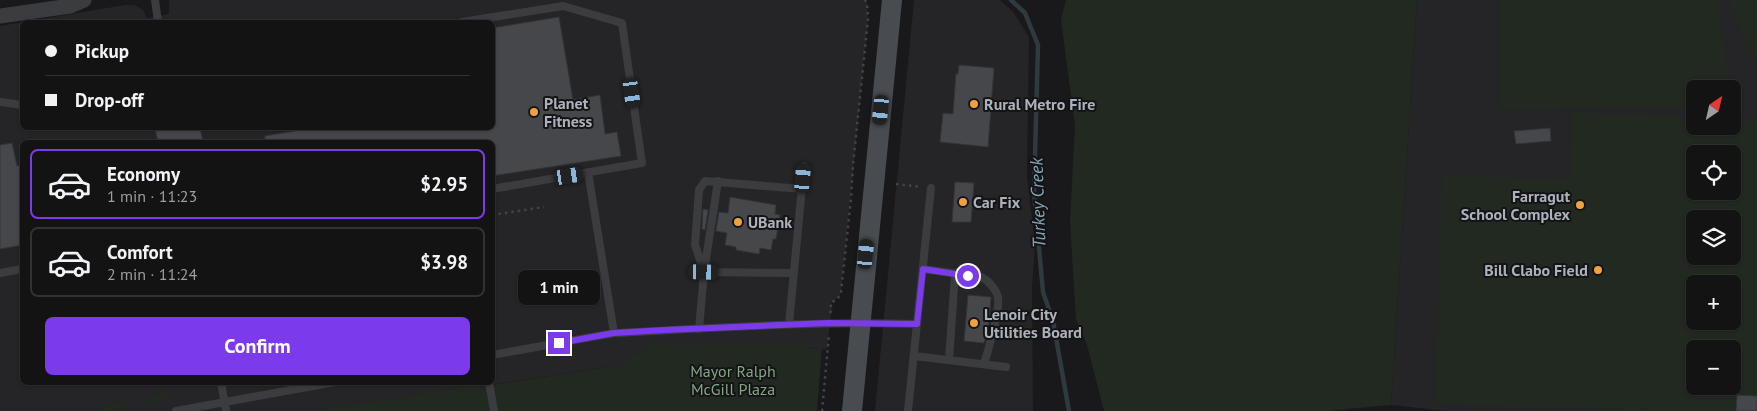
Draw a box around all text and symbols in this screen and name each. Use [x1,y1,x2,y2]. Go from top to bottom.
text: Pickup [75,39,129,63]
car [622,77,641,109]
north arrow [1686,80,1741,135]
map controls [1686,80,1741,395]
text: Drop-off [75,88,143,112]
place label: Planet Fitness [544,93,593,131]
car [871,94,890,126]
place label: Rural Metro Fire [984,94,1096,114]
marker: Rural Metro Fire [968,98,980,110]
marker: Planet Fitness [528,106,540,118]
button: locate [1686,145,1741,200]
water label: Turkey Creek [1024,156,1051,249]
icon: car [47,162,92,207]
text: Economy [107,162,180,186]
car [794,162,811,194]
car [553,166,584,186]
text: $2.95 [420,172,468,196]
text: 1 min · 11:23 [107,186,197,206]
place label: Farragut School Complex [1461,186,1571,224]
place label: Car Fix [973,192,1021,212]
marker: Car Fix [957,196,969,208]
marker: Farragut School Complex [1574,199,1586,211]
button: layers [1686,210,1741,265]
place label: UBank [748,212,792,232]
marker: UBank [732,216,744,228]
car [856,238,875,270]
icon: car [47,240,92,285]
text: Comfort [107,240,173,264]
text: $3.98 [420,250,468,274]
place label: Bill Clabo Field [1484,260,1588,280]
text: 2 min · 11:24 [107,264,197,284]
car [688,264,719,280]
marker: Bill Clabo Field [1592,264,1604,276]
route start [957,265,979,287]
callout: 1 min [518,270,600,306]
button: + [1686,275,1741,330]
text: 1 min [539,277,579,297]
place label: Lenoir City Utilities Board [984,304,1082,342]
button: Confirm [45,317,470,375]
marker: Lenoir City Utilities Board [968,317,980,329]
route end [548,332,570,354]
button: − [1686,340,1741,395]
park label: Mayor Ralph McGill Plaza [690,361,776,399]

